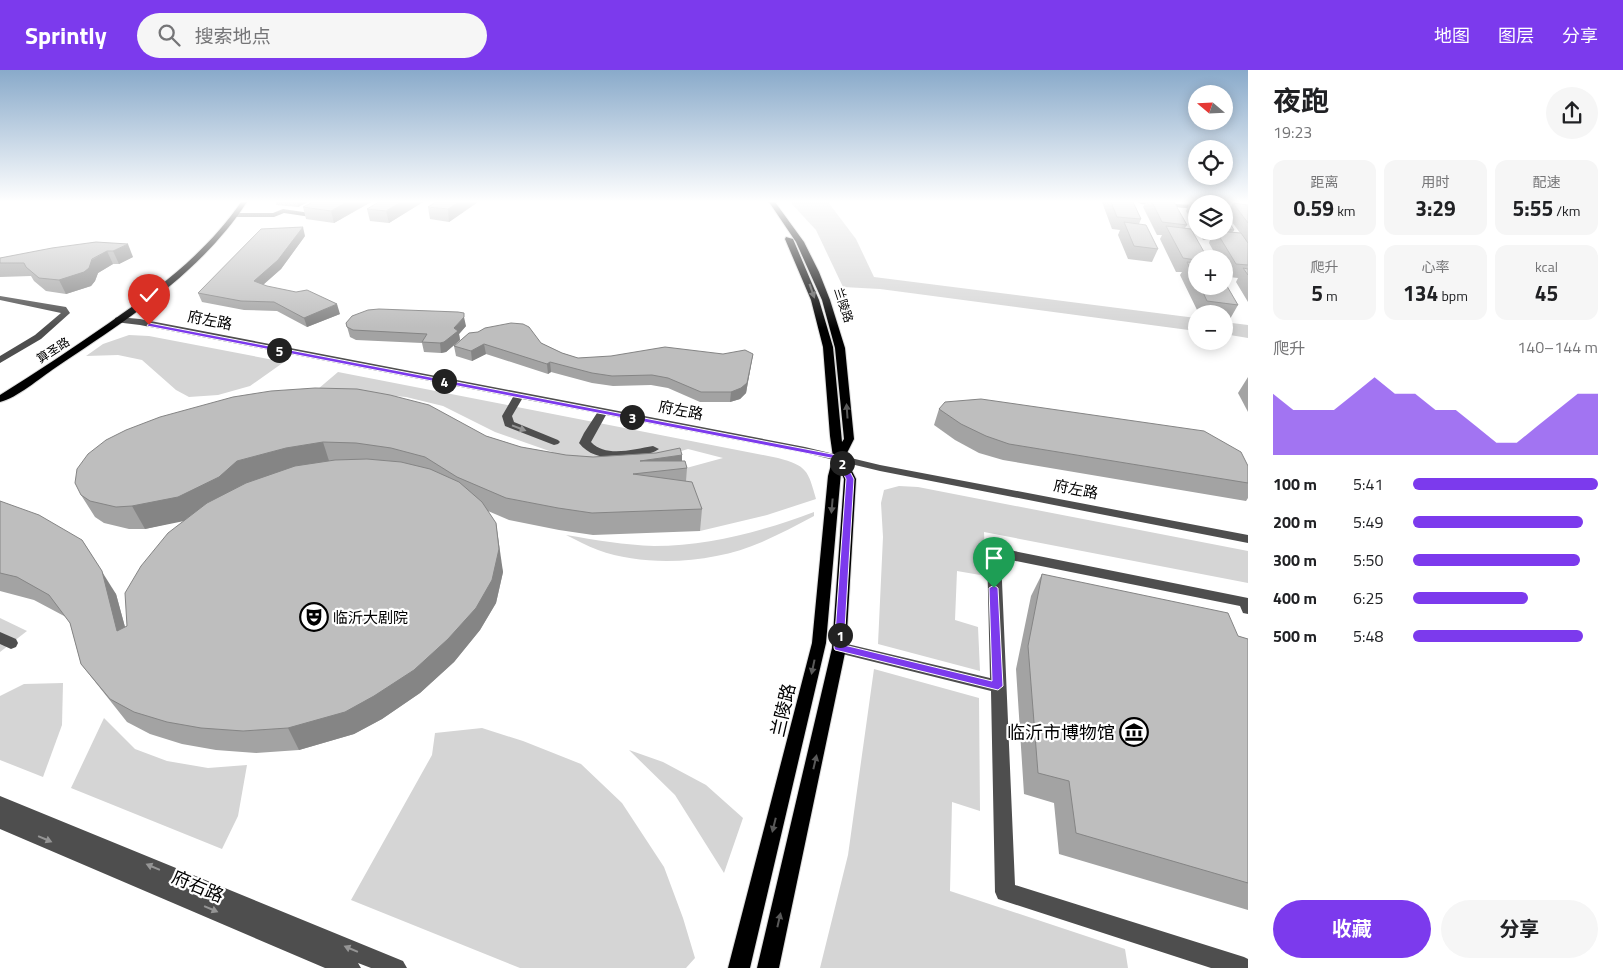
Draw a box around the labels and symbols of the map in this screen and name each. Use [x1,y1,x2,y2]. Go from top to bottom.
north arrow [1188,85,1232,130]
pin [128,274,170,325]
one-way arrow [808,284,816,299]
street label: 兰陵路 [829,285,859,325]
street label: 府左路 [186,304,234,336]
street label: 算圣路 [33,332,73,368]
pin: 5 [266,338,292,362]
pin: 4 [432,368,456,394]
street label: 府左路 [657,394,705,426]
one-way arrow [843,403,851,419]
pin: 3 [620,404,644,430]
one-way arrow [511,425,526,432]
pin: 2 [830,450,854,476]
street label: 府左路 [1052,473,1100,505]
one-way arrow [828,498,836,514]
pin [973,537,1015,588]
theatre icon: 临沂大剧院 [299,602,329,632]
place label: 临沂大剧院 [333,606,408,629]
pin: 1 [828,622,852,648]
one-way arrow [809,659,817,674]
street label: 兰陵路 [764,681,802,739]
museum icon: 临沂市博物馆 [1119,717,1149,747]
place label: 临沂市博物馆 [1007,719,1115,746]
one-way arrow [811,754,819,769]
one-way arrow [770,817,778,832]
one-way arrow [38,835,53,843]
one-way arrow [146,862,160,870]
street label: 府右路 [168,863,228,909]
one-way arrow [204,905,219,913]
one-way arrow [775,913,783,928]
one-way arrow [344,945,358,953]

